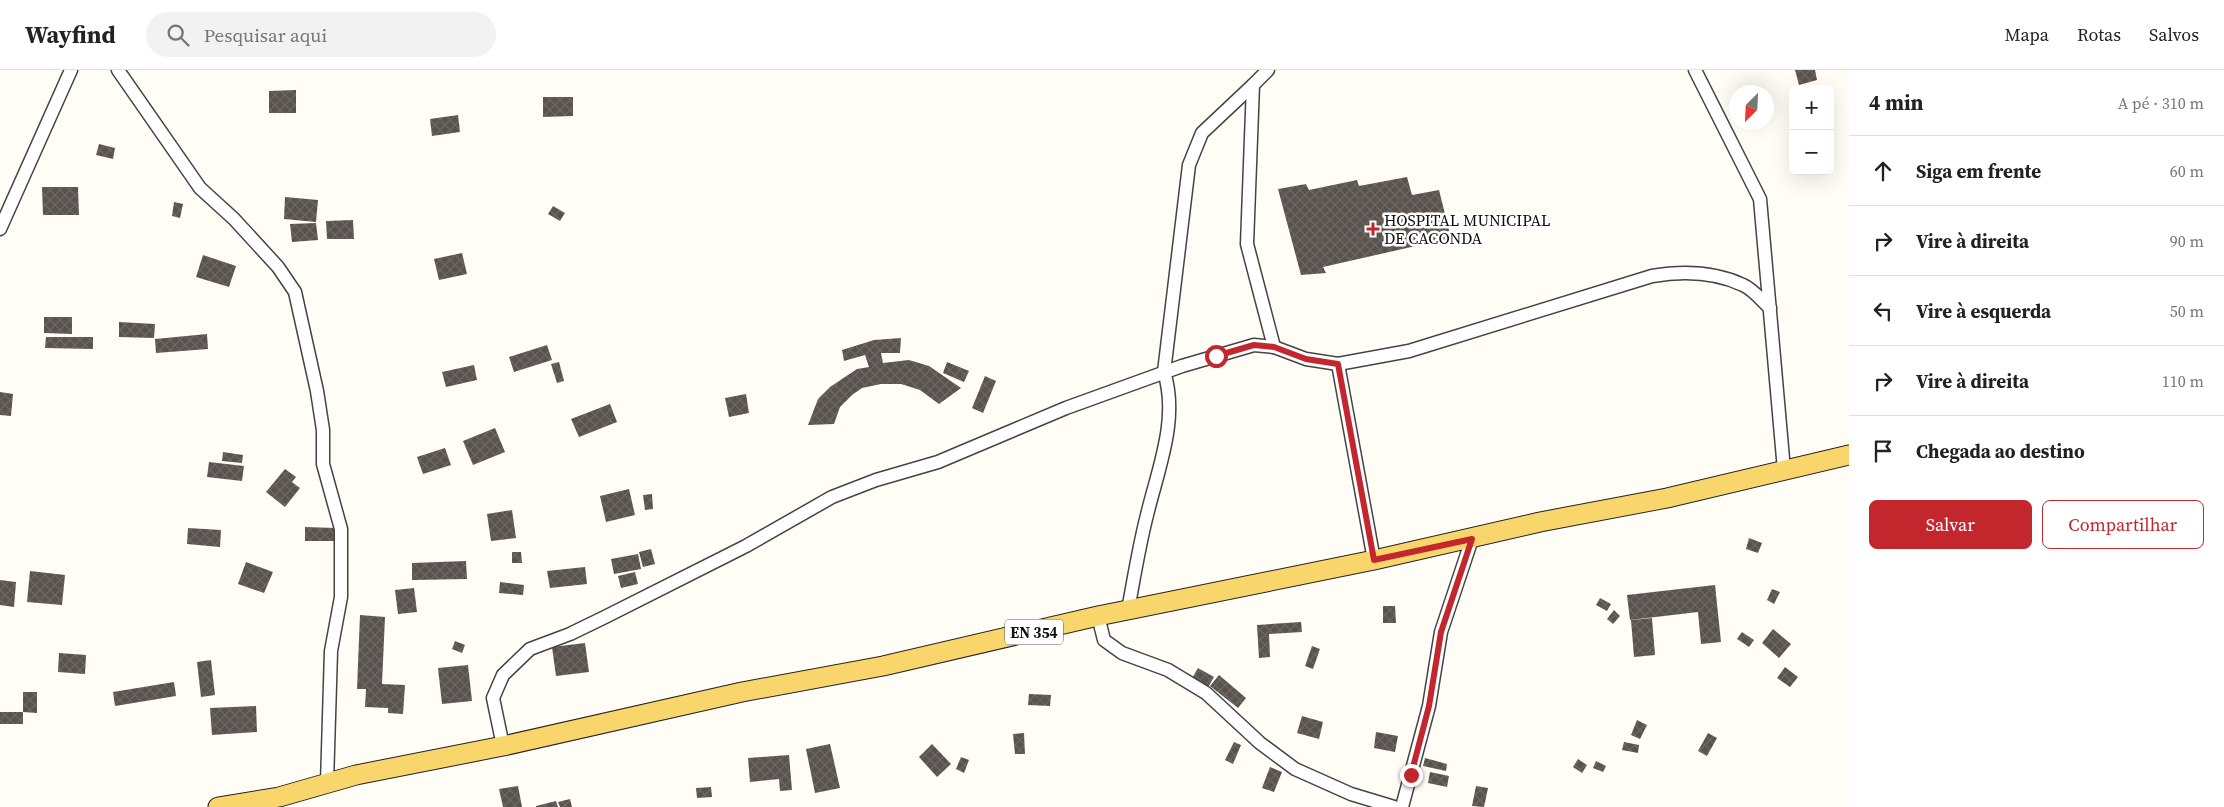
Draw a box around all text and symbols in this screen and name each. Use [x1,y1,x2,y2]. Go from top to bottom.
search box [146,12,496,57]
text: Wayfind [25,18,116,51]
icon: search [164,21,192,49]
text: Pesquisar aqui [204,22,327,48]
text: Mapa [2005,22,2049,47]
text: Rotas [2077,22,2121,47]
text: Salvos [2149,22,2199,47]
north arrow [1729,85,1774,130]
map controls [1789,85,1834,175]
button: + [1789,85,1834,130]
text: 4 min [1869,88,1924,117]
text: A pé · 310 m [2118,92,2204,114]
button: − [1789,130,1834,175]
icon: ahead [1869,157,1897,185]
text: Siga em frente [1916,158,2041,184]
text: 60 m [2170,160,2204,182]
place label: HOSPITAL MUNICIPAL DE CACONDA [1384,209,1551,249]
marker: HOSPITAL MUNICIPAL DE CACONDA [1366,222,1380,236]
icon: right [1869,227,1897,255]
text: Vire à direita [1916,228,2029,254]
text: 90 m [2170,230,2204,252]
icon: left [1869,297,1897,325]
text: Vire à esquerda [1916,298,2051,324]
text: 50 m [2170,300,2204,322]
route start [1205,345,1228,368]
icon: right [1869,367,1897,395]
text: Vire à direita [1916,368,2029,394]
text: 110 m [2162,370,2204,392]
icon: arrive [1869,437,1897,465]
text: Chegada ao destino [1916,438,2085,464]
button: Salvar [1869,500,2032,549]
button: Compartilhar [2042,500,2204,549]
road number: EN 354 [1005,620,1063,644]
route end [1400,764,1423,787]

